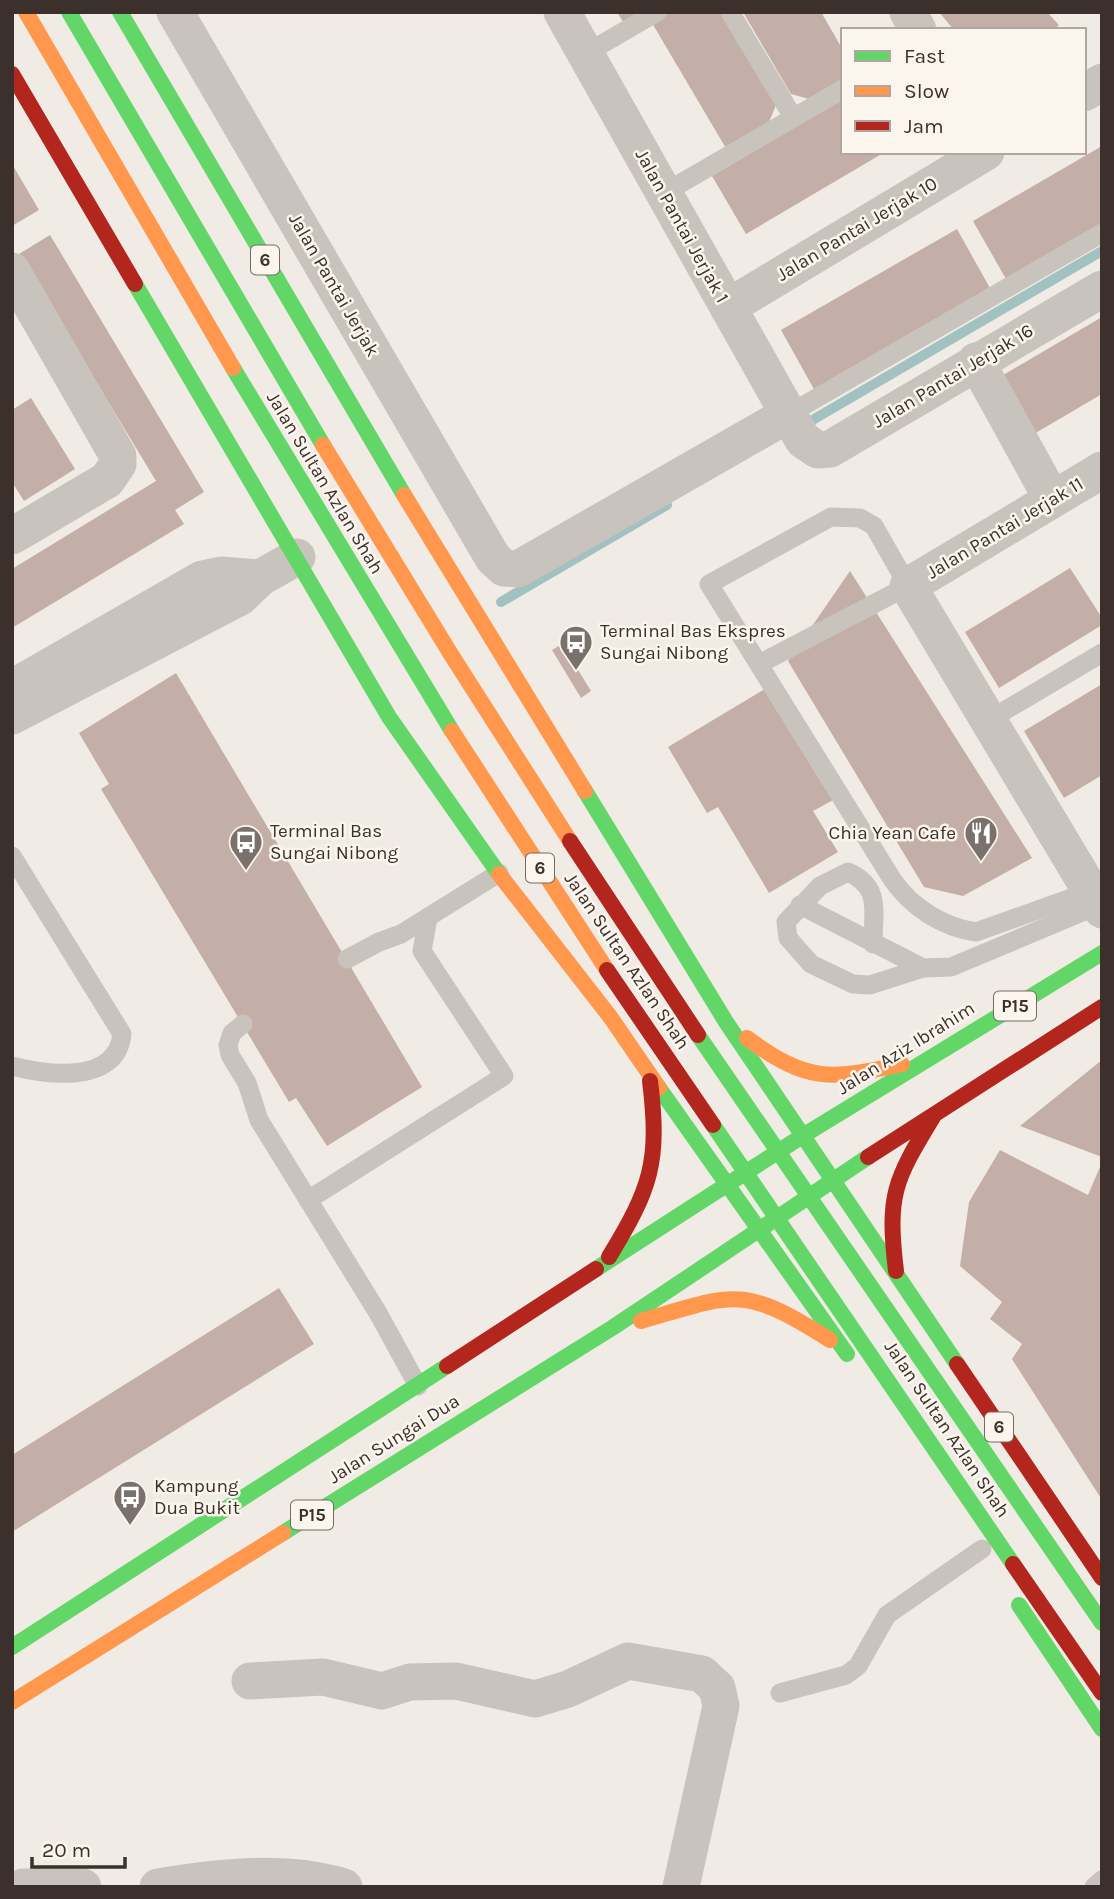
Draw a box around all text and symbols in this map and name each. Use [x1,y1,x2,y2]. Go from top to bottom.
legend [841,28,1086,154]
text: Fast [904,44,945,68]
text: Slow [904,79,949,103]
text: Jam [904,114,944,138]
street label: Jalan Pantai Jerjak 1 [631,145,733,307]
street label: Jalan Pantai Jerjak 10 [773,172,941,286]
street label: Jalan Pantai Jerjak [284,210,384,361]
road number: 6 [251,246,279,274]
street label: Jalan Pantai Jerjak 16 [869,319,1037,433]
street label: Jalan Sultan Azlan Shah [262,388,388,578]
street label: Jalan Pantai Jerjak 11 [923,473,1087,583]
place label: Terminal Bas Ekspres Sungai Nibong [600,620,786,664]
bus stop icon: Terminal Bas Ekspres Sungai Nibong [557,623,595,672]
restaurant icon: Chia Yean Cafe [962,814,1000,863]
place label: Terminal Bas Sungai Nibong [270,820,399,864]
place label: Chia Yean Cafe [829,822,956,844]
bus stop icon: Terminal Bas Sungai Nibong [227,823,265,872]
road number: 6 [526,854,554,882]
street label: Jalan Sultan Azlan Shah [560,868,694,1054]
road number: P15 [994,992,1036,1021]
street label: Jalan Aziz Ibrahim [833,997,979,1099]
street label: Jalan Sultan Azlan Shah [880,1336,1014,1522]
street label: Jalan Sungai Dua [324,1390,464,1488]
road number: 6 [985,1412,1013,1442]
place label: Kampung Dua Bukit [154,1475,240,1519]
bus stop icon: Kampung Dua Bukit [111,1478,149,1527]
road number: P15 [291,1500,333,1530]
scale bar [32,1826,124,1870]
text: 20 m [42,1838,91,1862]

